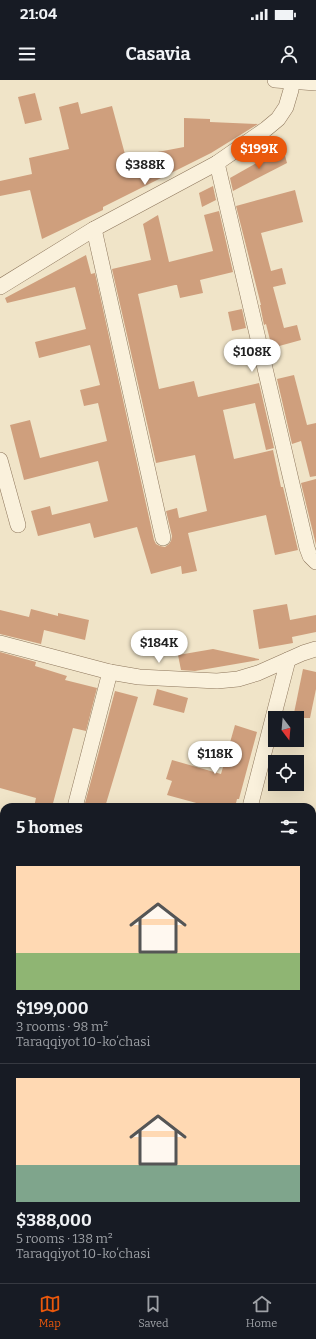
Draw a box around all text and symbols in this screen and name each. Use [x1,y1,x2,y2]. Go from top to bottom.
text: 21:04 [20,5,57,23]
icon: menu [16,43,38,65]
text: Casavia [125,43,191,65]
icon: person [278,43,300,65]
pin: $199K [231,136,287,170]
text: $199K [240,141,278,156]
pin: $388K [117,152,173,186]
text: $388K [125,157,165,172]
pin: $108K [224,339,280,373]
text: $108K [233,344,271,359]
pin: $184K [131,630,187,664]
text: $184K [140,635,178,650]
north arrow [268,711,304,747]
map controls [268,711,304,791]
pin: $118K [187,741,243,775]
text: $118K [197,746,233,761]
button: locate [268,755,304,791]
icon: filters [278,816,300,838]
text: 5 homes [16,817,83,838]
icon: home [122,892,194,964]
text: $199,000 [16,998,89,1019]
text: 3 rooms · 98 m² [16,1019,108,1034]
text: Taraqqiyot 10-koʻchasi [16,1034,150,1049]
icon: home [122,1104,194,1176]
text: $388,000 [16,1210,92,1231]
text: 5 rooms · 138 m² [16,1231,113,1246]
text: Taraqqiyot 10-koʻchasi [16,1246,150,1261]
tab: Map [39,1293,61,1330]
tab: Saved [138,1293,168,1330]
tab: Home [246,1293,277,1330]

